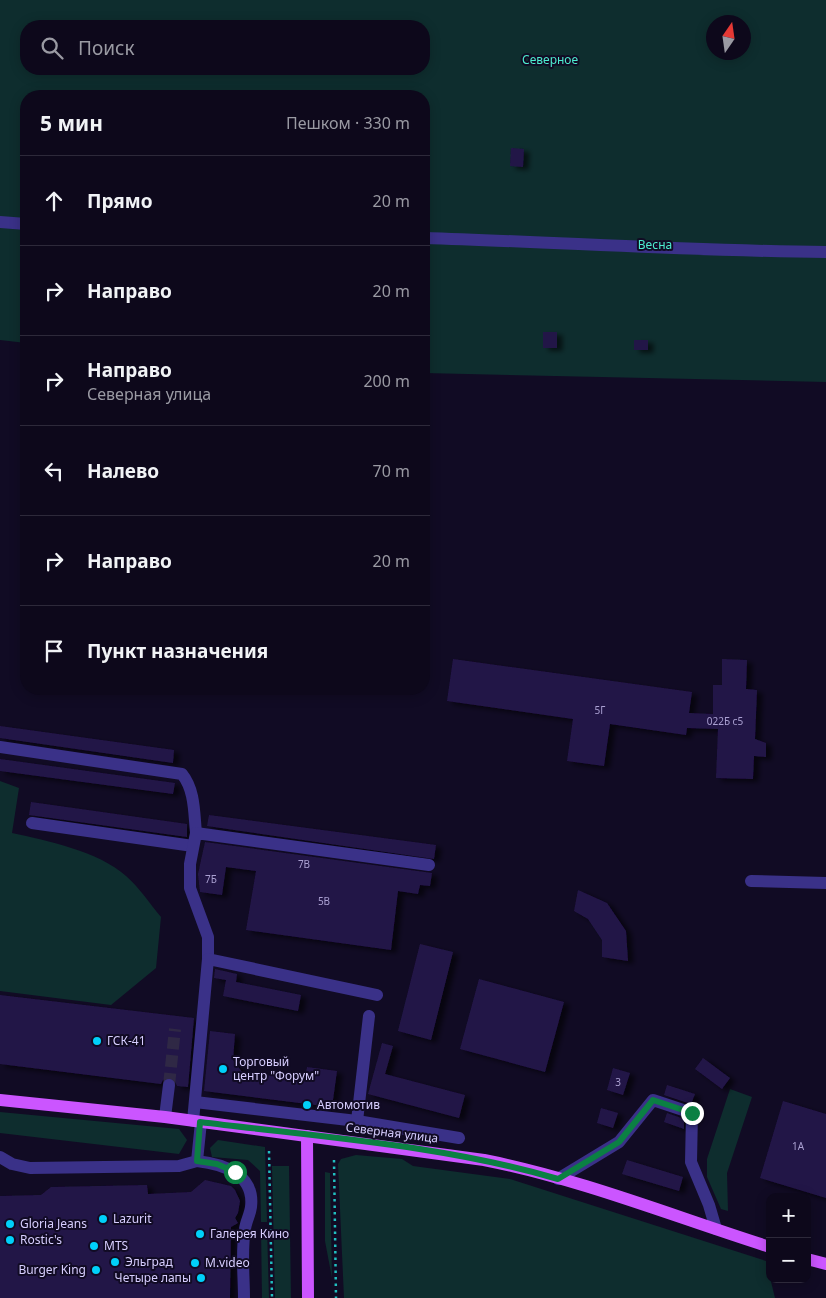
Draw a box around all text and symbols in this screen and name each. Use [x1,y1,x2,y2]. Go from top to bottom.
north arrow [706,15,751,60]
search box [20,20,430,75]
icon: search [38,34,66,62]
text: Поиск [78,35,134,61]
park label: Северное [522,51,578,68]
text: 5 мин [40,109,103,137]
text: Пешком · 330 m [286,112,410,134]
icon: ahead [40,187,68,215]
text: Прямо [87,188,153,214]
text: 20 m [373,190,410,212]
park label: Весна [638,236,672,253]
icon: right [40,277,68,305]
text: Направо [87,278,172,304]
text: 20 m [373,280,410,302]
text: Направо [87,357,172,383]
icon: right [40,367,68,395]
text: 200 m [363,370,410,392]
text: Северная улица [87,383,211,405]
icon: left [40,457,68,485]
text: Налево [87,458,159,484]
text: 70 m [373,460,410,482]
icon: right [40,547,68,575]
text: Направо [87,548,172,574]
text: 20 m [373,550,410,572]
icon: arrive [40,637,68,665]
text: Пункт назначения [87,638,268,664]
house number: 5Г [595,703,605,717]
house number: 022Б с5 [707,714,744,728]
house number: 7В [298,857,310,871]
house number: 7Б [205,872,217,886]
house number: 5В [318,894,330,908]
place label: ГСК-41 [107,1032,146,1049]
marker: ГСК-41 [91,1035,103,1047]
place label: Торговый центр "Форум" [233,1053,319,1084]
marker: Торговый центр "Форум" [217,1063,229,1075]
house number: 3 [615,1075,621,1089]
place label: Автомотив [317,1096,380,1113]
marker: Автомотив [301,1099,313,1111]
route end [681,1102,704,1125]
street label: Северная улица [345,1118,439,1147]
house number: 1А [792,1139,805,1153]
route start [224,1161,247,1184]
map controls [766,1193,811,1283]
button: + [766,1193,811,1238]
place label: Lazurit [113,1210,152,1227]
marker: Lazurit [97,1213,109,1225]
place label: Gloria Jeans [20,1215,87,1232]
marker: Gloria Jeans [4,1218,16,1230]
place label: Галерея Кино [210,1225,289,1242]
marker: Галерея Кино [194,1228,206,1240]
place label: Rostic's [20,1231,62,1248]
marker: Rostic's [4,1234,16,1246]
place label: MTS [104,1237,129,1254]
button: − [766,1238,811,1283]
marker: MTS [88,1240,100,1252]
place label: Эльград [125,1253,173,1270]
place label: M.video [205,1254,250,1271]
marker: Эльград [109,1256,121,1268]
marker: M.video [189,1257,201,1269]
place label: Burger King [18,1261,86,1278]
marker: Burger King [90,1264,102,1276]
place label: Четыре лапы [115,1269,191,1286]
marker: Четыре лапы [195,1272,207,1284]

